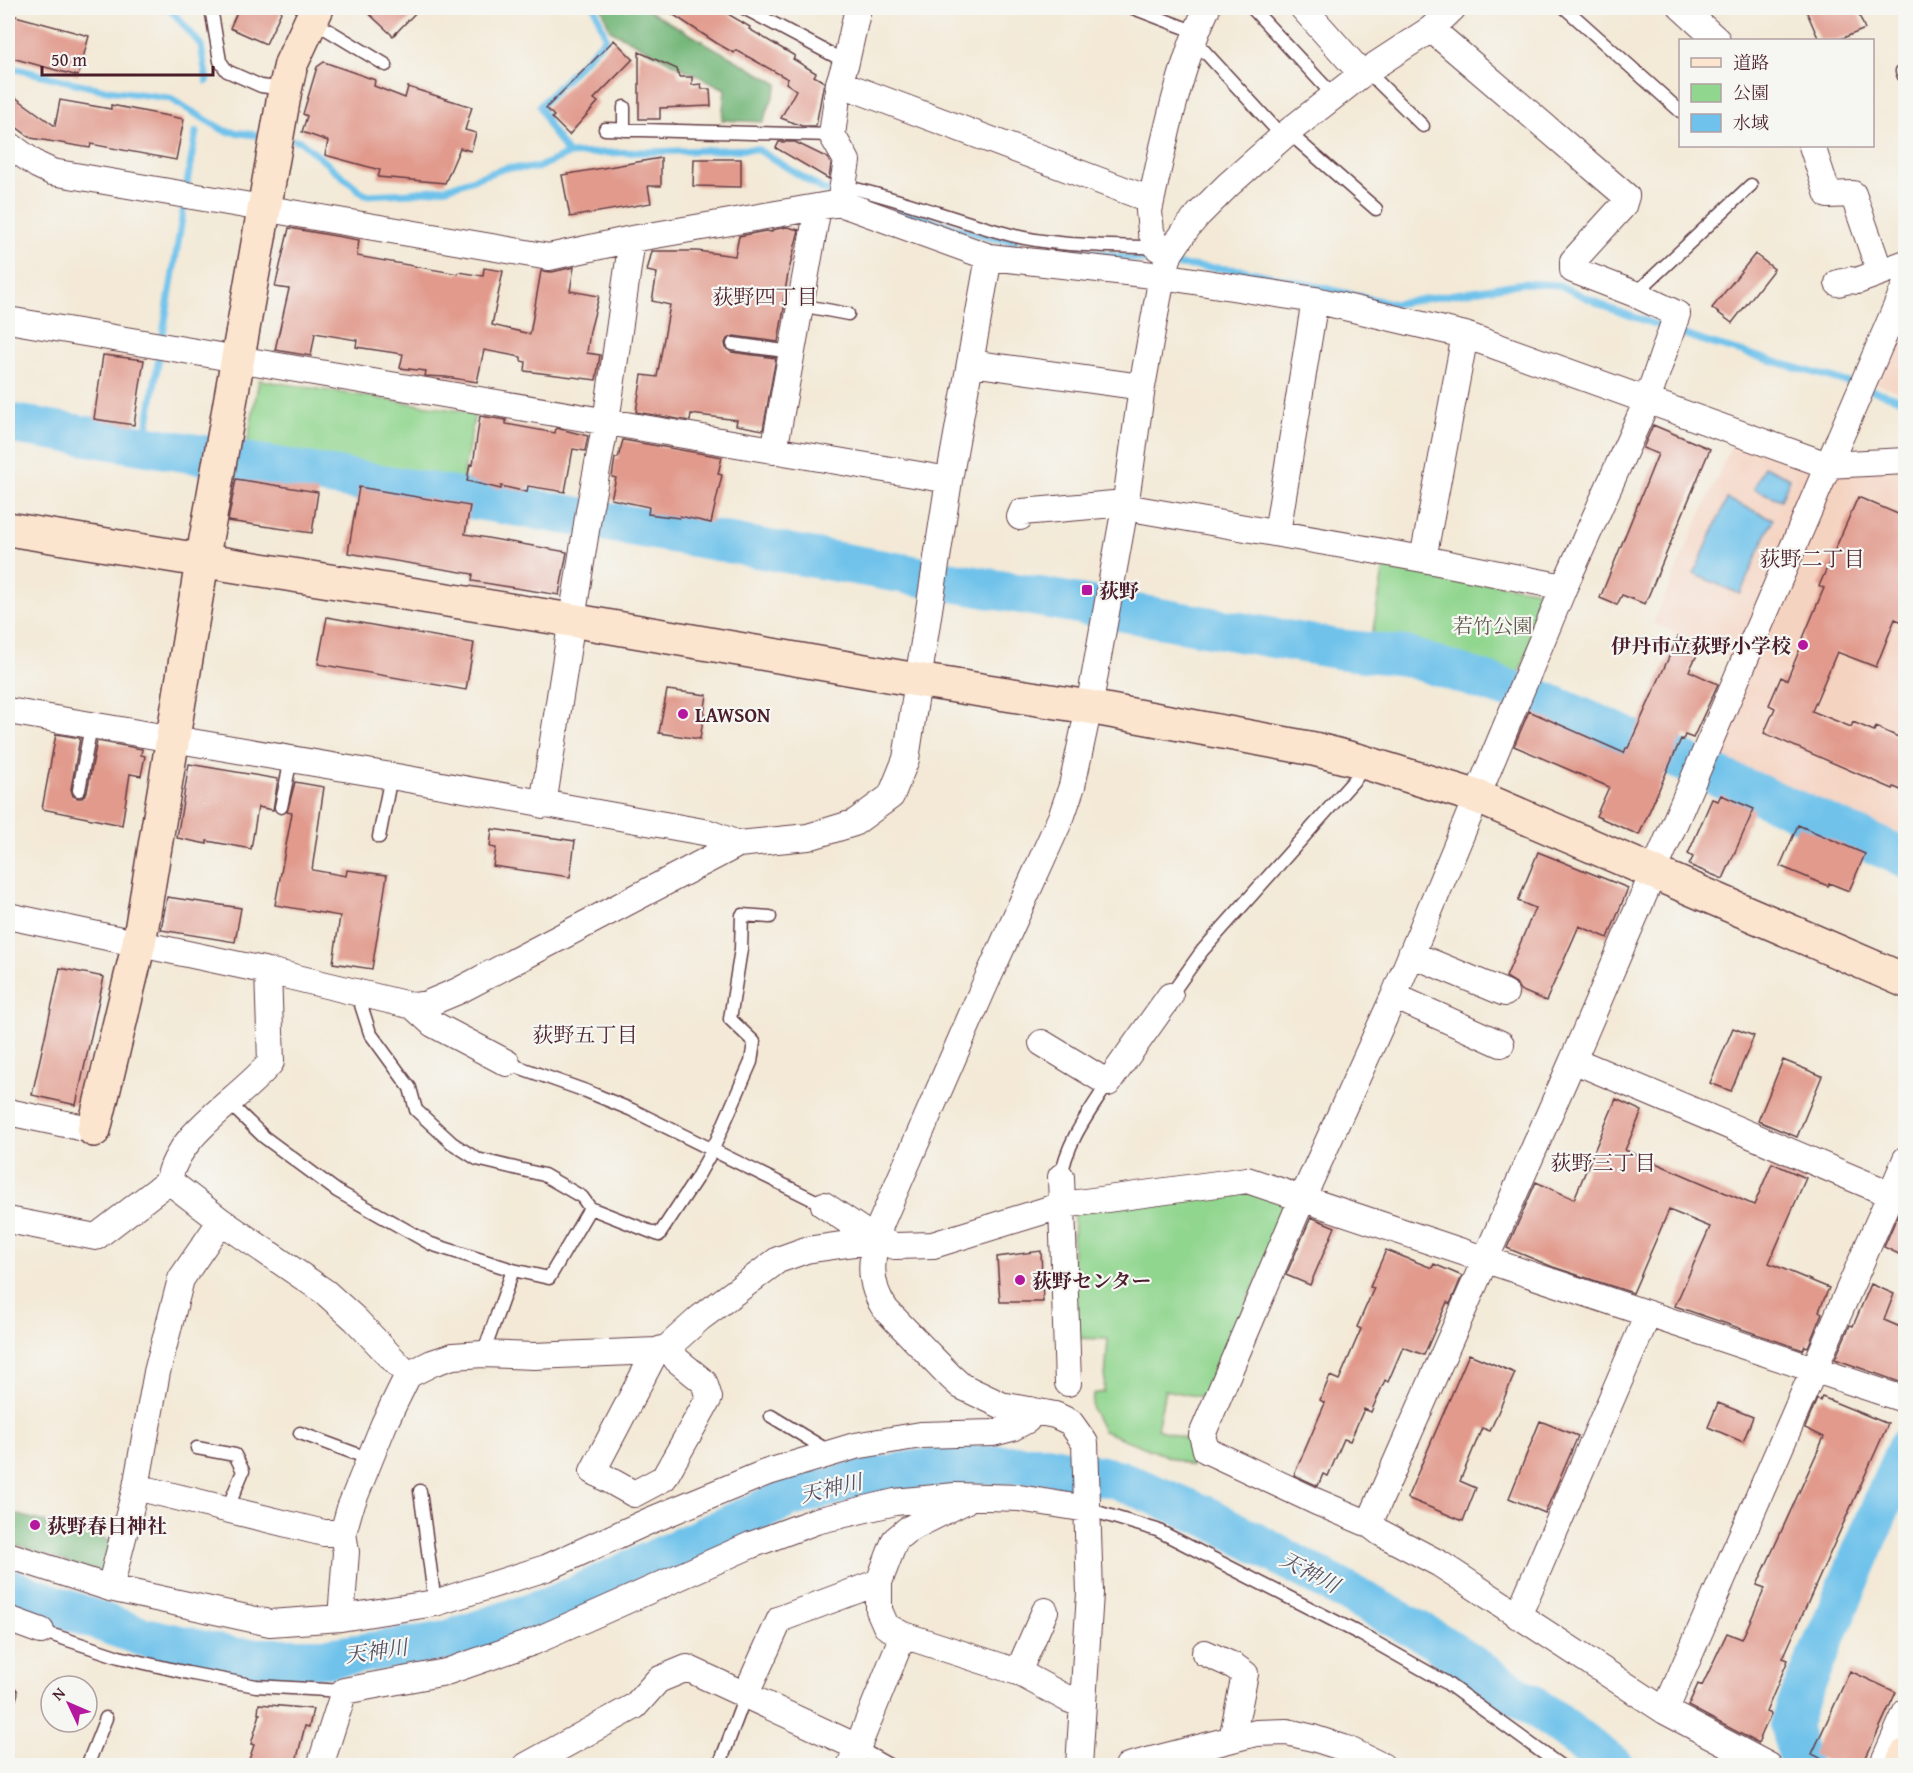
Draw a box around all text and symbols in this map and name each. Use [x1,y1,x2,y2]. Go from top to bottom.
scale bar [42,39,213,77]
legend [1679,39,1874,147]
text: 50 m [51,46,87,73]
text: 道路 [1733,49,1769,76]
text: 公園 [1733,79,1769,106]
text: 水域 [1733,109,1769,136]
district label: 荻野四丁目 [713,281,818,312]
district label: 荻野二丁目 [1760,543,1865,574]
place label: 荻野 [1099,576,1139,605]
marker: 荻野 [1080,583,1094,597]
park label: 若竹公園 [1453,611,1533,640]
place label: 伊丹市立荻野小学校 [1611,631,1791,660]
marker: 伊丹市立荻野小学校 [1796,638,1810,652]
place label: LAWSON [695,700,770,729]
marker: LAWSON [676,707,690,721]
district label: 荻野五丁目 [533,1019,638,1050]
district label: 荻野三丁目 [1551,1147,1656,1178]
place label: 荻野センター [1032,1266,1151,1295]
marker: 荻野センター [1013,1273,1027,1287]
water label: 天神川 [797,1465,867,1510]
place label: 荻野春日神社 [47,1511,167,1540]
marker: 荻野春日神社 [28,1518,42,1532]
water label: 天神川 [1275,1544,1347,1601]
water label: 天神川 [343,1631,411,1671]
north arrow [39,1674,99,1734]
text: N [46,1681,71,1706]

